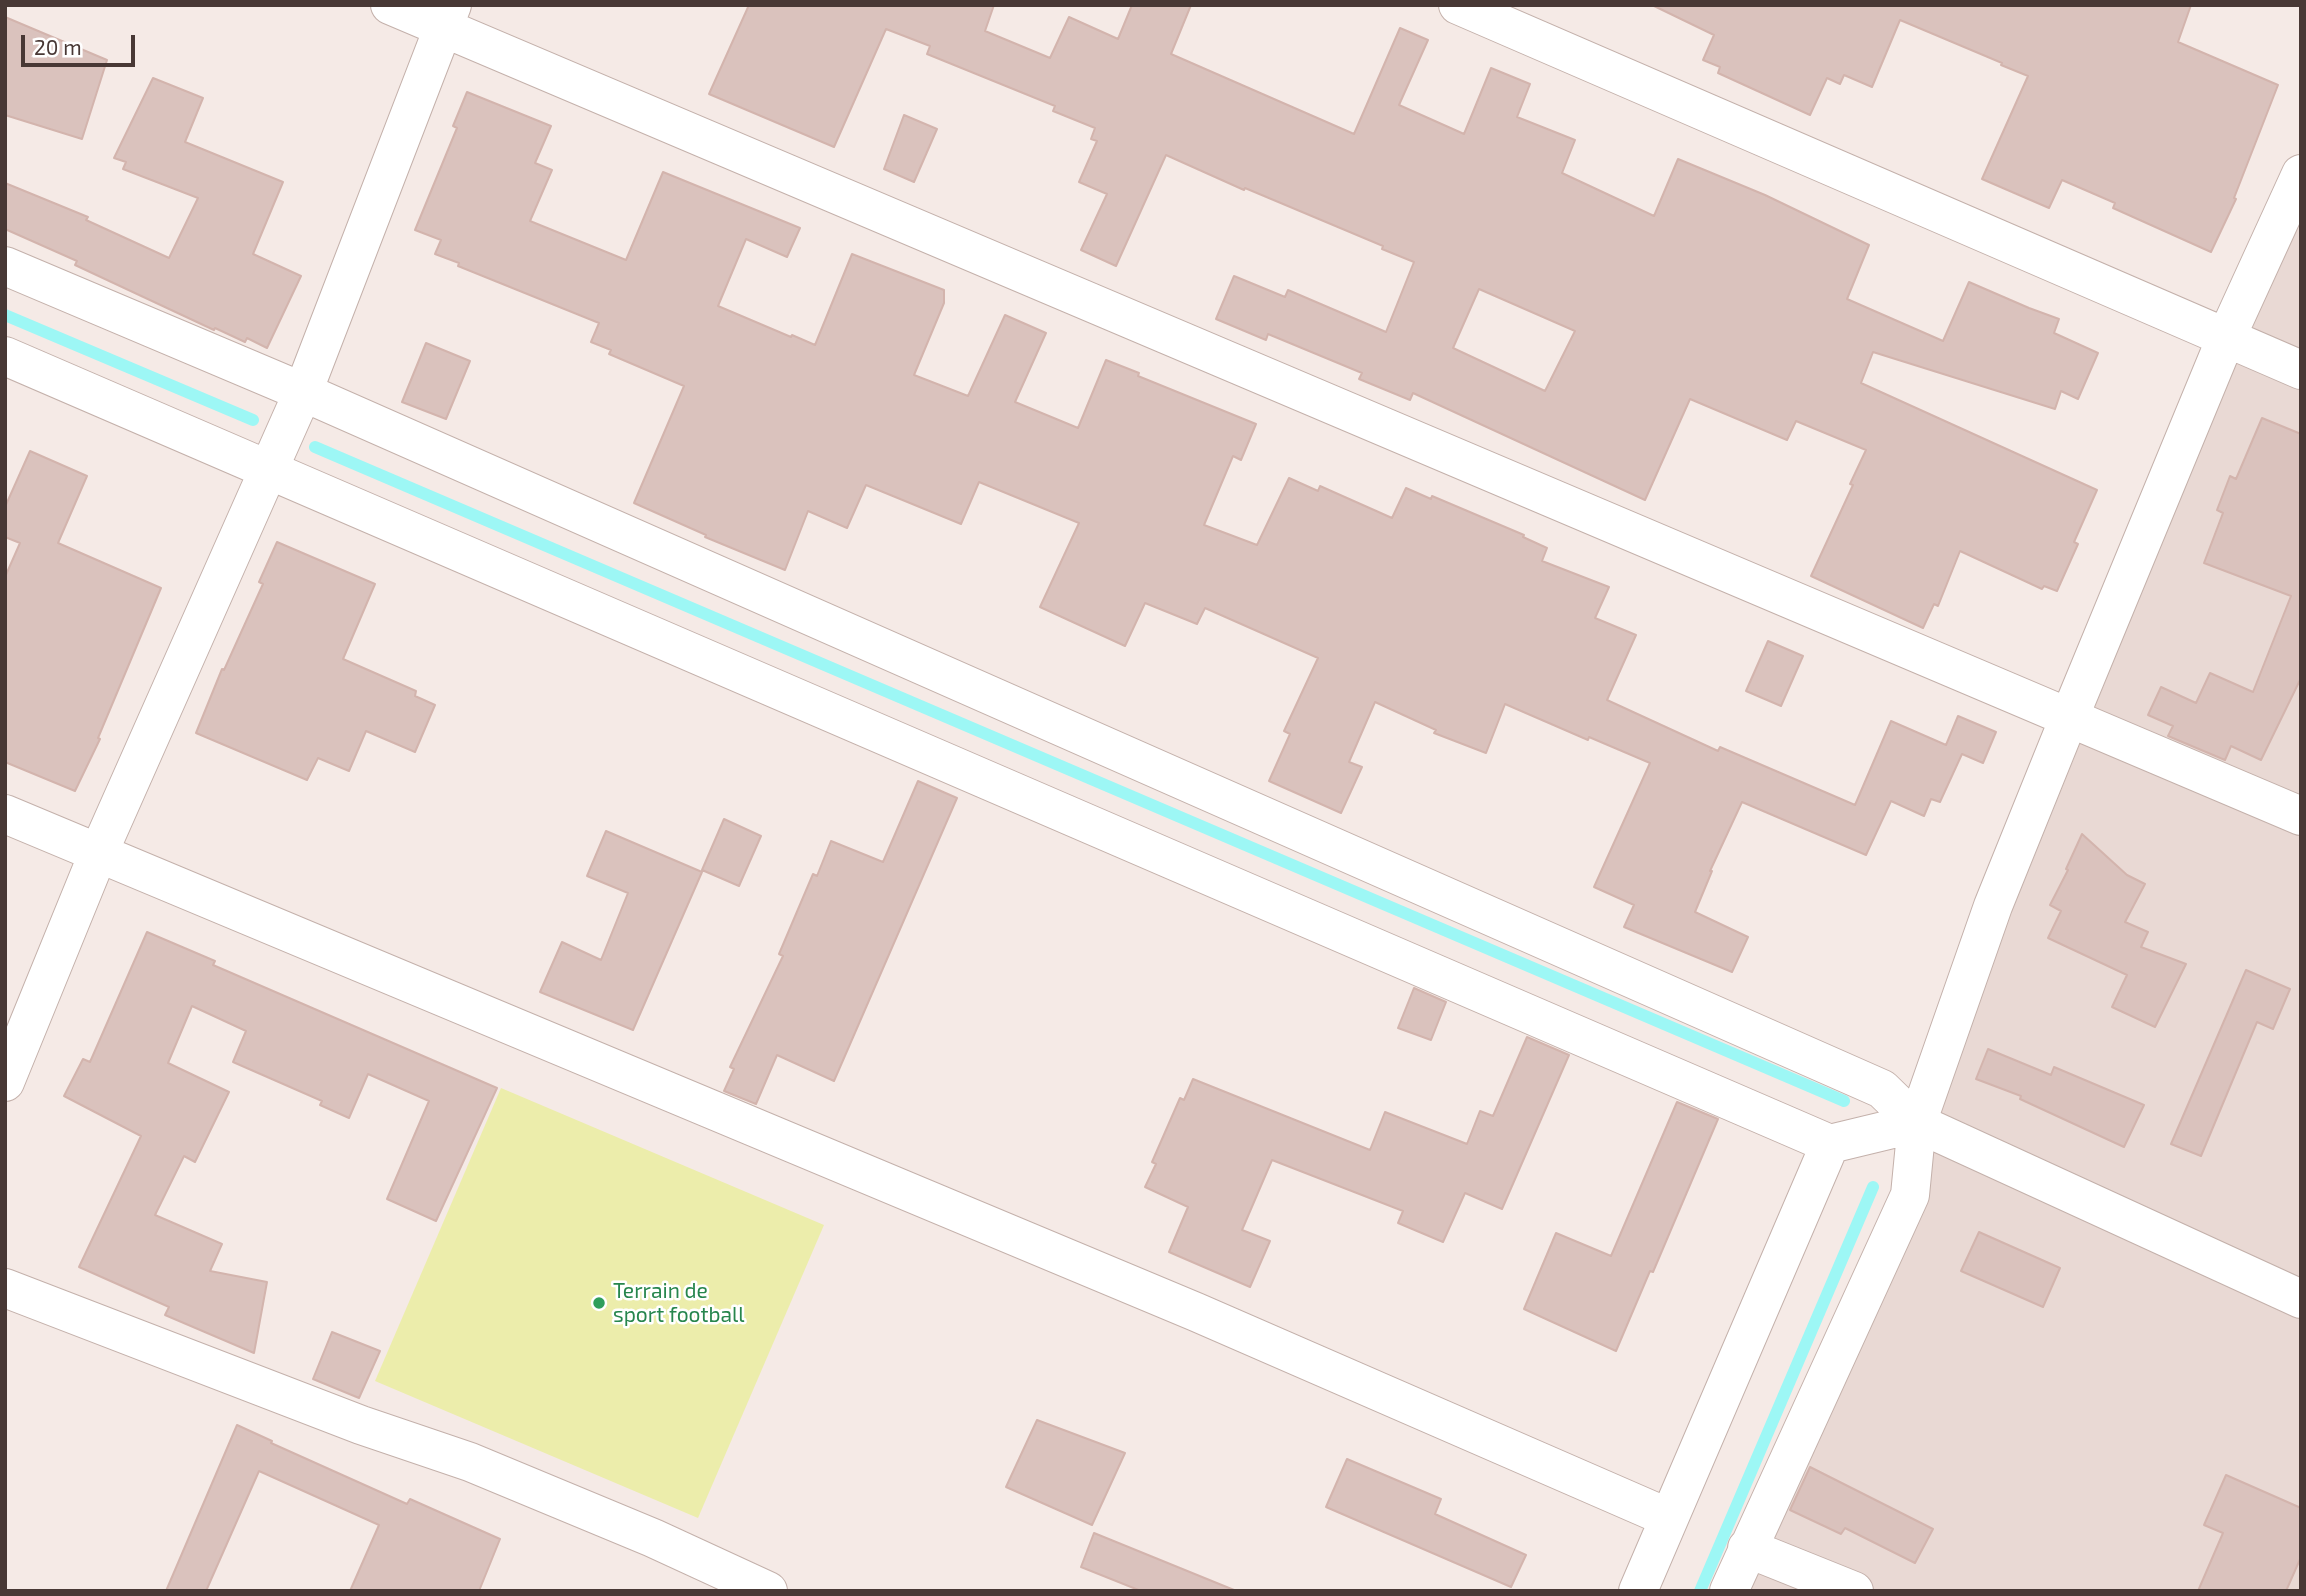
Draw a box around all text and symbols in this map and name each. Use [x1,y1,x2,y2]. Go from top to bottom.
scale bar [24,21,138,65]
text: 20 m [34,34,82,59]
place label: Terrain de sport football [613,1278,745,1328]
marker: Terrain de sport football [591,1295,607,1311]

